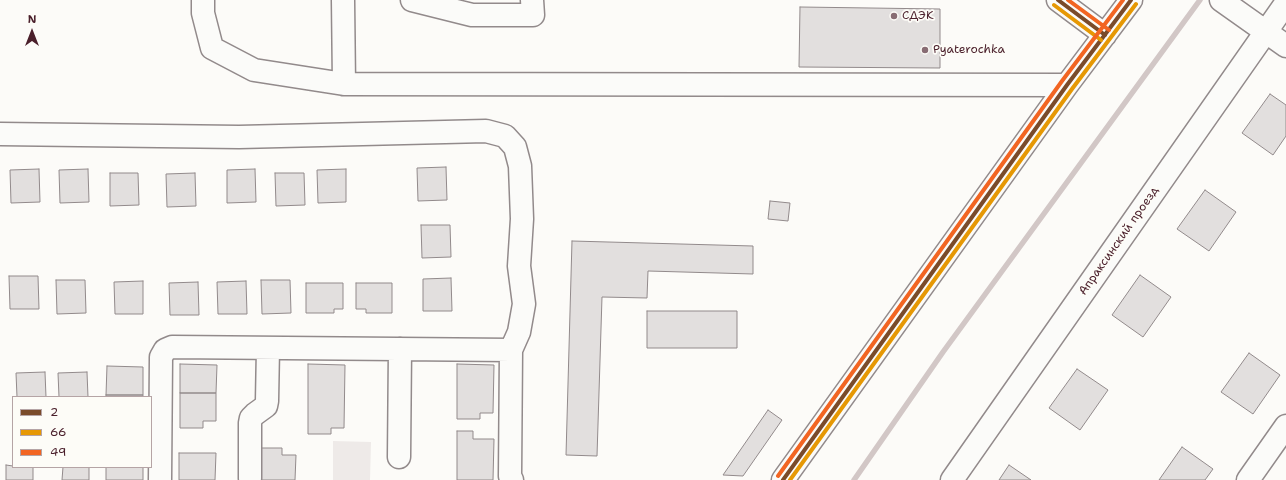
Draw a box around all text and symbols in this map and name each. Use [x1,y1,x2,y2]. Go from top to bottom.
place label: СДЭК [902,9,934,23]
marker: СДЭК [889,11,899,21]
north arrow [12,12,52,52]
text: N [28,12,36,27]
place label: Pyaterochka [933,43,1005,57]
marker: Pyaterochka [920,45,930,55]
street label: Апраксинский проезд [1076,184,1162,298]
legend [12,396,152,468]
text: 2 [50,404,58,420]
text: 66 [50,424,67,440]
text: 49 [50,444,66,460]

